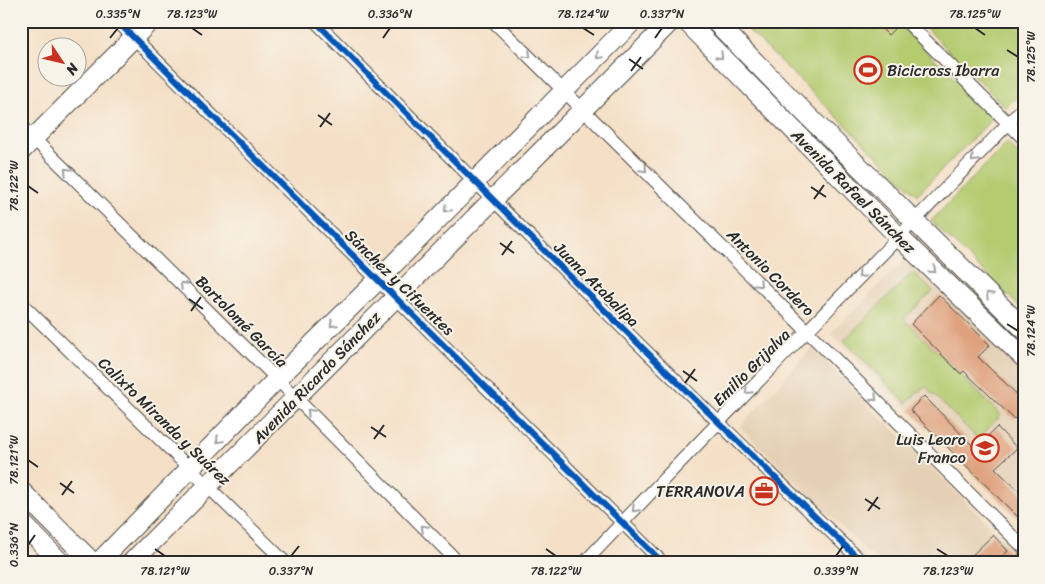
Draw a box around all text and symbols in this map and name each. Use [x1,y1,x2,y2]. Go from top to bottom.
text: 0.335°N [95,3,141,25]
text: 78.123°W [167,3,218,25]
text: 0.336°N [368,3,413,25]
text: 78.124°W [557,3,610,25]
text: 0.337°N [640,3,685,25]
text: 78.125°W [949,3,1001,25]
text: 78.125°W [1020,31,1042,83]
north arrow [38,38,88,88]
one-way arrow [522,49,531,58]
one-way arrow [596,50,605,59]
one-way arrow [714,50,723,59]
sports icon: Bicicross Ibarra [853,55,883,85]
place label: Bicicross Ibarra [887,56,1000,85]
text: N [59,57,86,81]
street label: Avenida Rafael Sánchez [783,121,924,261]
one-way arrow [971,153,980,162]
text: 78.122°W [3,160,25,212]
one-way arrow [638,163,647,172]
one-way arrow [64,168,73,177]
one-way arrow [444,203,453,212]
street label: Antonio Cordero [719,221,822,323]
street label: Sánchez y Cifuentes [338,222,462,343]
street label: Juana Atabalipa [546,234,647,334]
one-way arrow [928,264,937,273]
street label: Bartolomé García [188,268,296,375]
one-way arrow [858,270,867,279]
one-way arrow [754,278,763,287]
one-way arrow [179,282,188,291]
one-way arrow [986,292,995,301]
street label: Avenida Ricardo Sánchez [244,304,388,451]
text: 78.124°W [1020,304,1042,357]
one-way arrow [330,318,339,327]
street label: Emilio Grijalva [705,321,797,413]
street label: Calixto Miranda y Suárez [91,350,238,493]
one-way arrow [745,386,754,395]
one-way arrow [869,393,878,402]
one-way arrow [307,409,316,418]
place label: Luis Leoro Franco [896,425,966,472]
school or university icon: Luis Leoro Franco [970,433,1000,463]
one-way arrow [216,434,225,443]
text: 78.121°W [3,435,25,485]
office icon: TERRANOVA [749,476,779,506]
place label: TERRANOVA [656,477,745,506]
one-way arrow [632,503,641,512]
text: 0.336°N [3,522,25,567]
one-way arrow [421,525,430,534]
text: 78.121°W [140,560,190,582]
text: 0.337°N [269,560,314,582]
text: 78.122°W [530,560,582,582]
text: 0.339°N [813,560,859,582]
text: 78.123°W [923,560,974,582]

